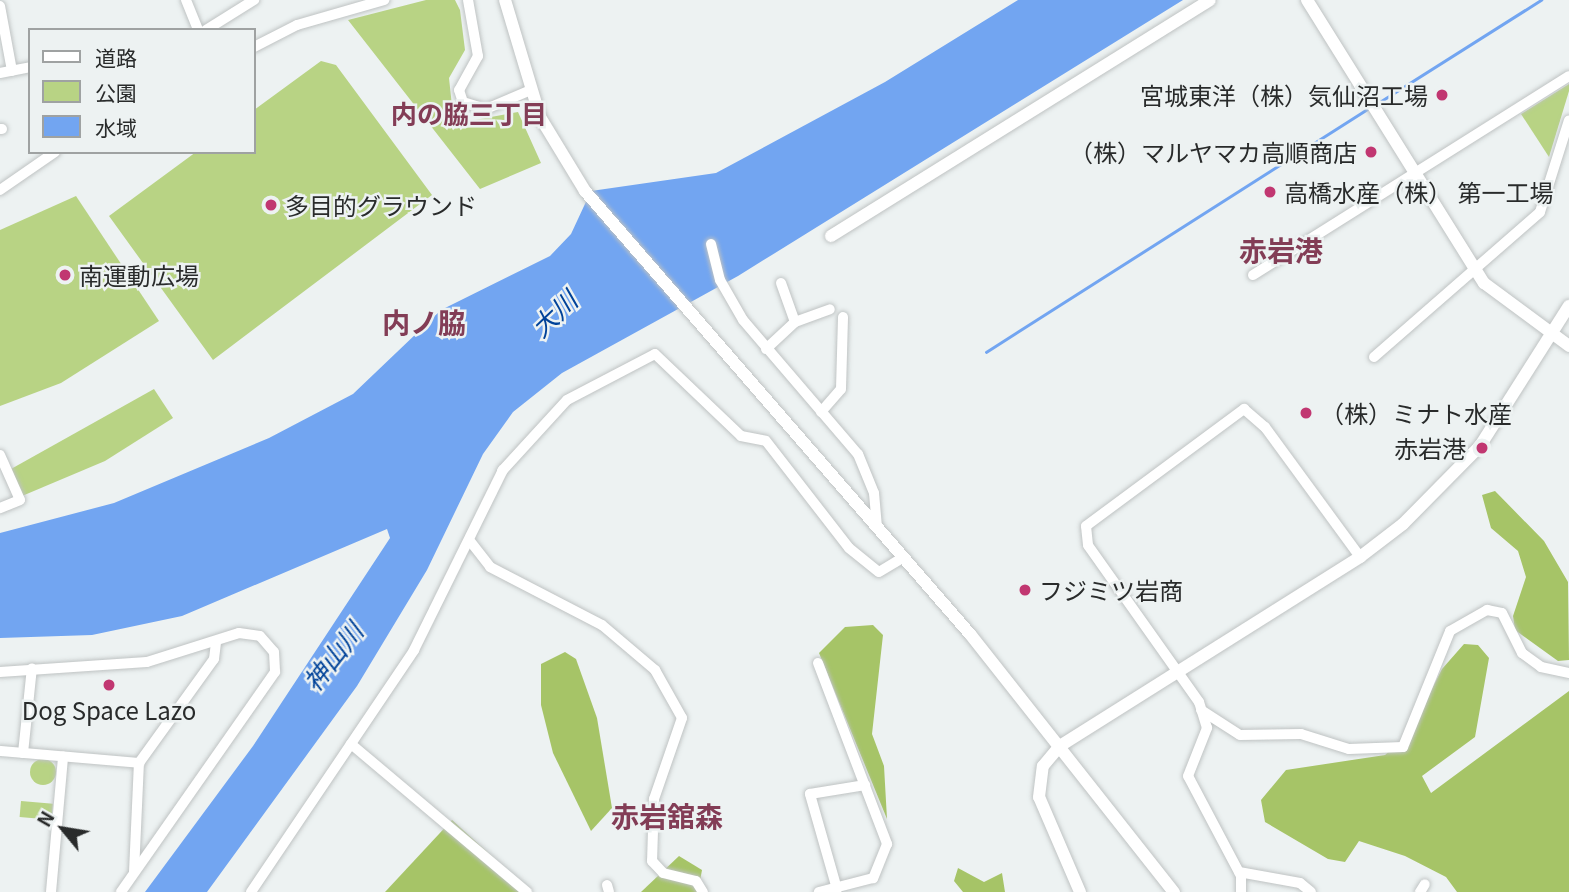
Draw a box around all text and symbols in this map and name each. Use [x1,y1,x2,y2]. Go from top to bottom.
legend [28,28,256,154]
text: 道路 [95,42,137,72]
text: 公園 [95,77,137,107]
place label: 宮城東洋（株）気仙沼工場 [1140,81,1428,109]
marker: 宮城東洋（株）気仙沼工場 [1434,87,1450,103]
district label: 内の脇三丁目 [391,97,547,129]
text: 水域 [95,112,137,142]
place label: （株）マルヤマカ高順商店 [1069,138,1357,166]
marker: （株）マルヤマカ高順商店 [1363,144,1379,160]
place label: 高橋水産（株） 第一工場 [1284,178,1553,206]
marker: 高橋水産（株） 第一工場 [1262,184,1278,200]
place label: 多目的グラウンド [285,191,477,219]
marker: 多目的グラウンド [263,197,279,213]
district label: 赤岩港 [1239,232,1323,266]
place label: 南運動広場 [79,261,199,289]
marker: 南運動広場 [57,267,73,283]
water label: 大川 [523,284,583,342]
district label: 内ノ脇 [382,304,466,338]
place label: （株）ミナト水産 [1320,399,1512,427]
marker: （株）ミナト水産 [1298,405,1314,421]
place label: 赤岩港 [1394,434,1466,462]
marker: 赤岩港 [1472,438,1492,458]
place label: フジミツ岩商 [1039,576,1183,604]
marker: フジミツ岩商 [1017,582,1033,598]
water label: 神山川 [296,616,368,696]
marker: Dog Space Lazo [101,677,117,693]
place label: Dog Space Lazo [22,696,196,724]
north arrow [28,794,98,864]
district label: 赤岩舘森 [611,798,723,832]
text: N [29,805,60,831]

